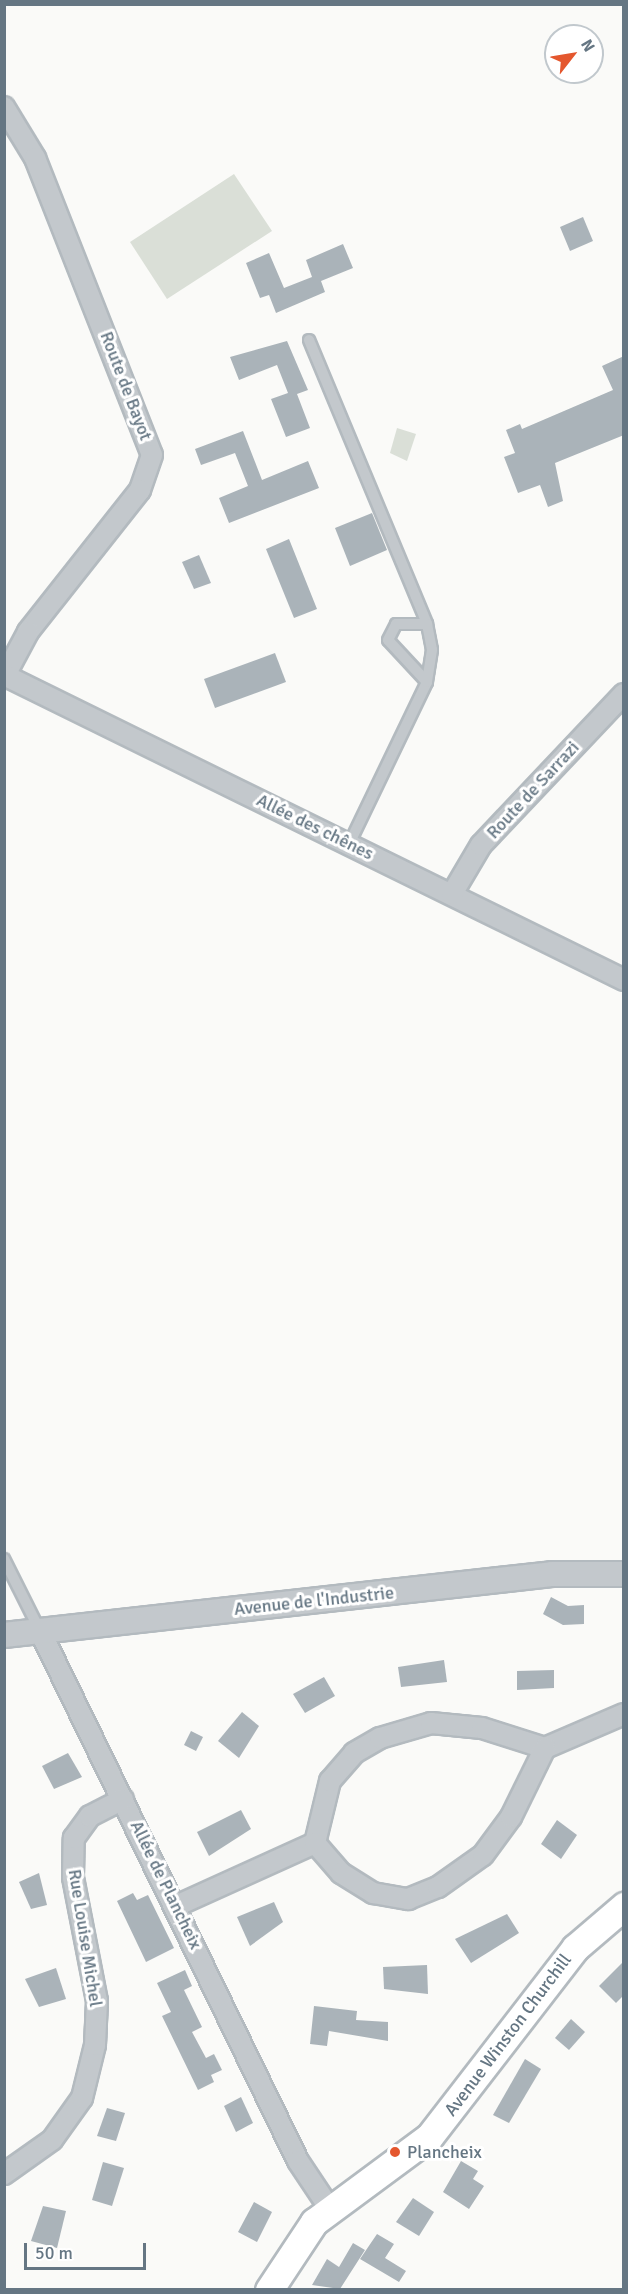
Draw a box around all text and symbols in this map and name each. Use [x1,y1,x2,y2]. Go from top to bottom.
north arrow [544,24,604,84]
text: N [576,36,599,56]
street label: Route de Bayot [95,329,157,443]
street label: Route de Sarrazi [482,737,584,843]
street label: Allée des chênes [253,789,377,865]
street label: Avenue de l'Industrie [233,1582,395,1620]
street label: Allée de Plancheix [126,1817,206,1953]
street label: Rue Louise Michel [63,1868,107,2008]
street label: Avenue Winston Churchill [440,1950,576,2120]
place label: Plancheix [407,2141,482,2163]
marker: Plancheix [388,2145,402,2159]
scale bar [27,2231,148,2269]
text: 50 m [35,2242,73,2264]

